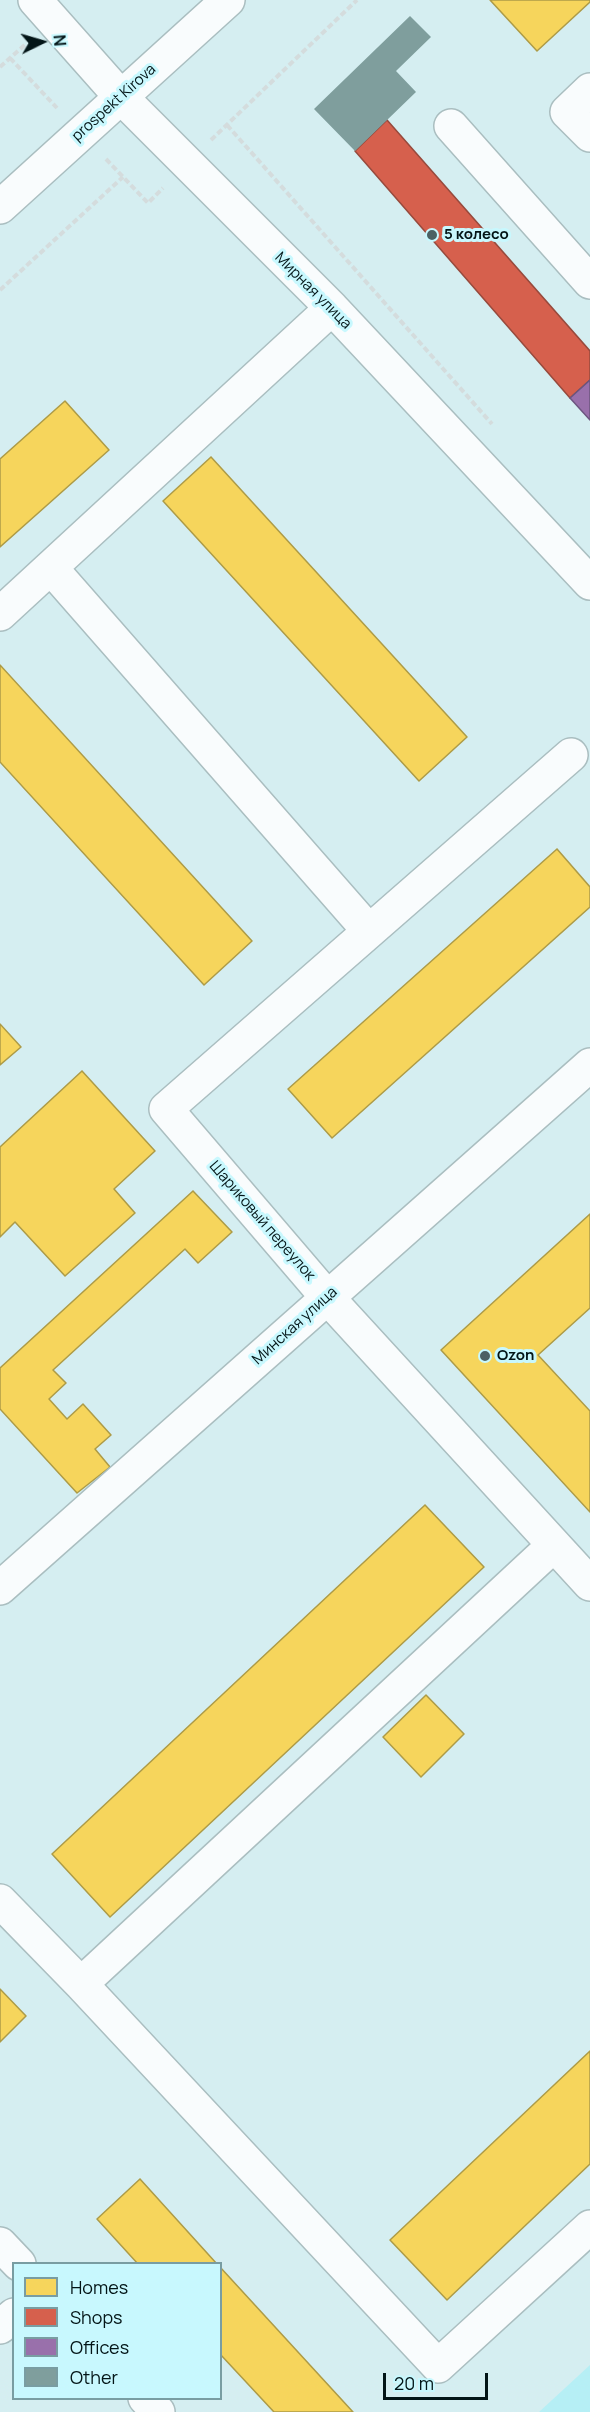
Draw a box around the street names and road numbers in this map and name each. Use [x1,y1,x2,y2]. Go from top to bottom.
street label: prospekt Kirova [68,61,160,145]
street label: Мирная улица [271,249,355,333]
street label: Шариковый переулок [205,1158,319,1284]
street label: Минская улица [249,1283,341,1369]

